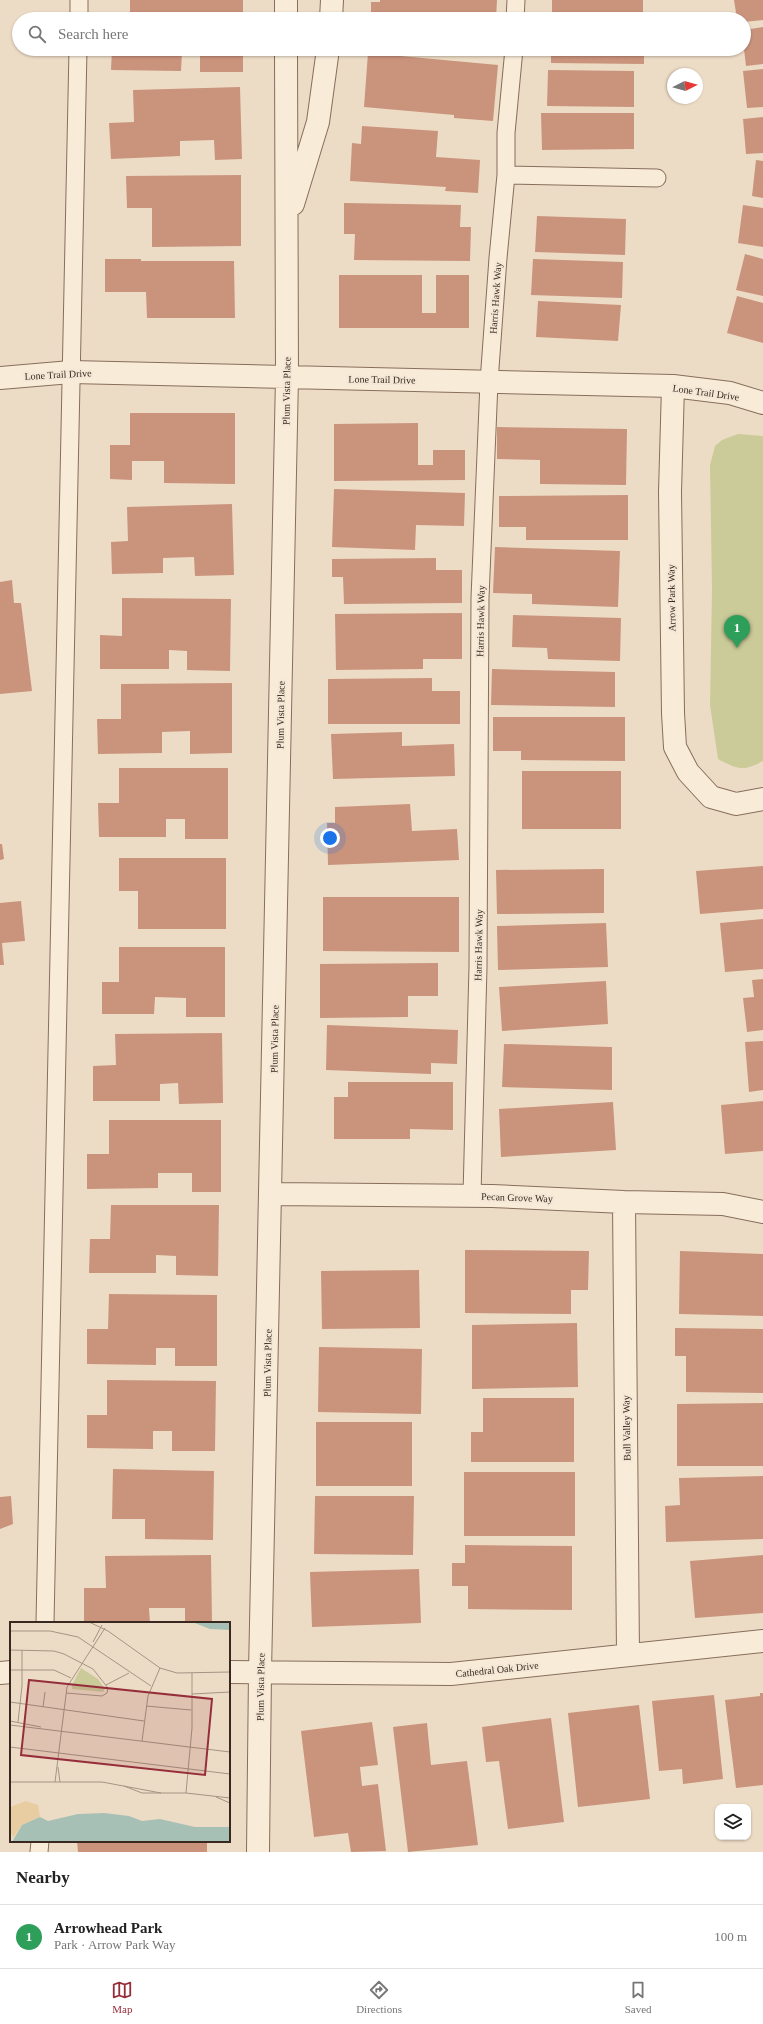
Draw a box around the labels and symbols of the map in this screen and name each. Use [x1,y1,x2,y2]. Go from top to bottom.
north arrow [667,68,703,104]
street label: Harris Hawk Way [488,262,503,334]
street label: Plum Vista Place [280,356,293,425]
street label: Lone Trail Drive [24,367,92,382]
street label: Lone Trail Drive [348,373,416,386]
street label: Lone Trail Drive [672,382,741,403]
street label: Arrow Park Way [665,564,678,632]
street label: Harris Hawk Way [474,585,487,657]
pin: 1 [724,615,750,648]
street label: Plum Vista Place [274,680,287,749]
your location [320,828,340,848]
street label: Harris Hawk Way [472,909,485,981]
street label: Plum Vista Place [268,1004,281,1073]
street label: Pecan Grove Way [481,1191,553,1204]
street label: Plum Vista Place [261,1328,274,1397]
street label: Bull Valley Way [620,1395,633,1461]
inset map [10,1622,230,1842]
street label: Plum Vista Place [254,1652,267,1721]
street label: Cathedral Oak Drive [455,1660,540,1679]

